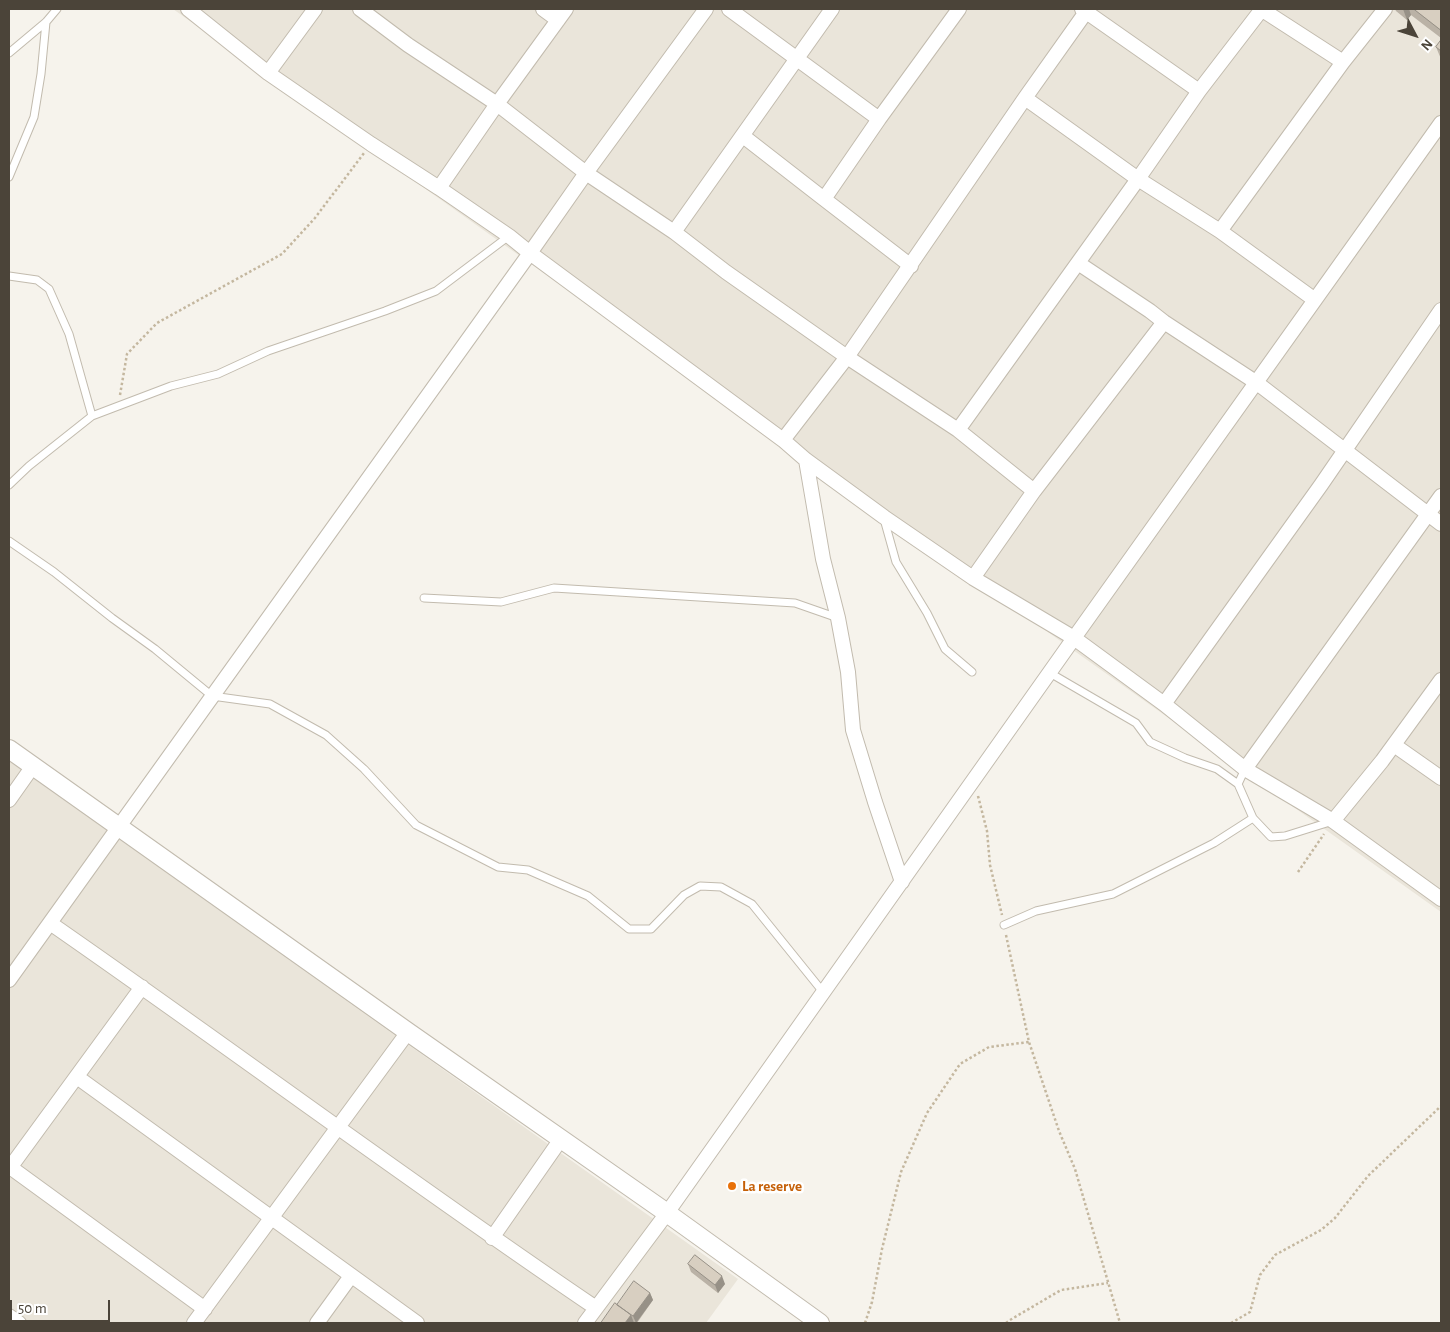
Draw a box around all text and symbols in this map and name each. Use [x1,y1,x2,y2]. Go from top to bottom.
north arrow [1390,10,1440,60]
text: N [1418,36,1435,53]
place label: La reserve [742,1177,802,1195]
marker: La reserve [726,1180,738,1192]
scale bar [12,1290,112,1322]
text: 50 m [18,1301,47,1316]

